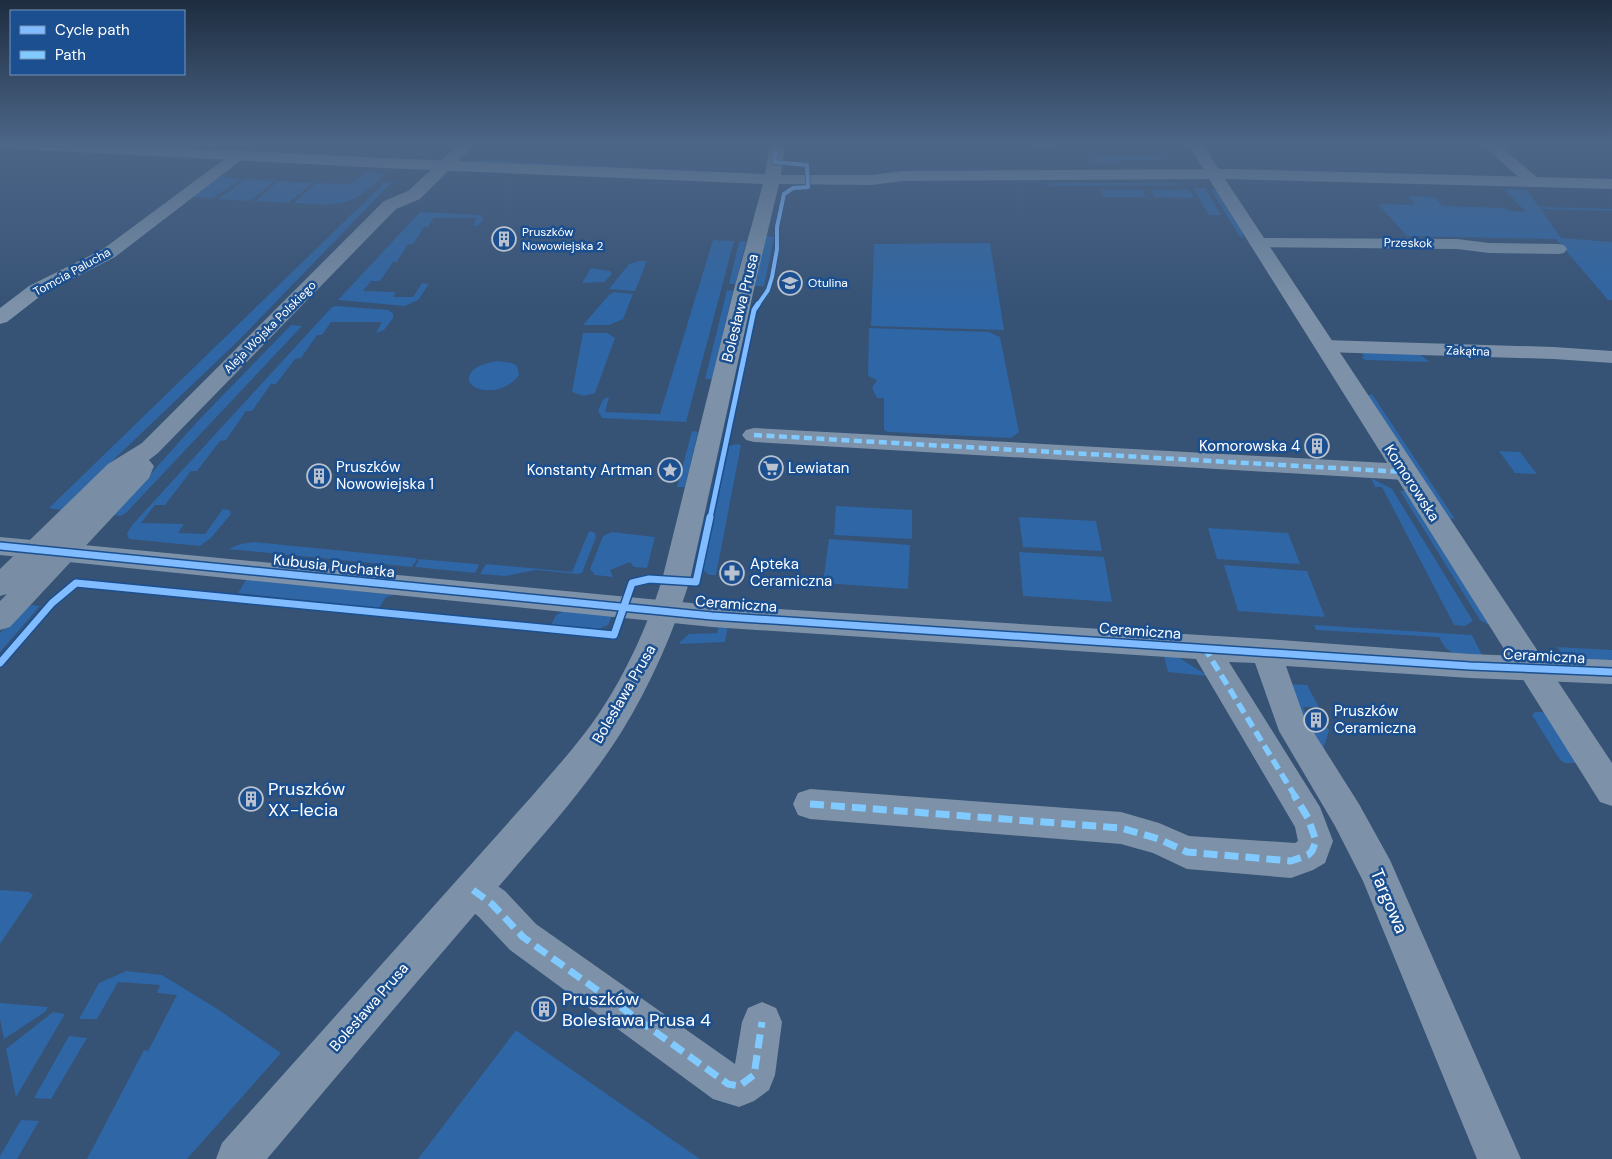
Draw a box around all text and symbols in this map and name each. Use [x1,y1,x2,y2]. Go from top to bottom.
legend [10,10,185,75]
text: Cycle path [55,20,130,40]
text: Path [55,45,86,65]
place label: Pruszków Nowowiejska 2 [522,224,604,254]
building icon: Pruszków Nowowiejska 2 [491,226,517,252]
street label: Przeskok [1384,235,1432,251]
street label: Tomcia Palucha [31,244,113,300]
street label: Bolesława Prusa [717,252,763,364]
school or university icon: Otulina [777,270,803,296]
place label: Otulina [808,275,848,291]
street label: Aleja Wojska Polskiego [220,277,320,377]
street label: Zakątna [1446,342,1490,360]
building icon: Komorowska 4 [1304,433,1330,459]
place label: Komorowska 4 [1199,436,1300,456]
street label: Komorowska [1380,441,1444,525]
supermarket icon: Lewiatan [758,455,784,481]
place label: Pruszków Nowowiejska 1 [336,457,434,494]
place icon: Konstanty Artman [657,457,683,483]
place label: Lewiatan [788,458,849,478]
place label: Konstanty Artman [527,460,652,480]
building icon: Pruszków Nowowiejska 1 [306,463,332,489]
street label: Kubusia Puchatka [272,550,396,582]
place label: Apteka Ceramiczna [750,554,832,591]
pharmacy icon: Apteka Ceramiczna [719,560,745,586]
street label: Ceramiczna [694,591,778,617]
street label: Ceramiczna [1098,618,1182,644]
street label: Bolesława Prusa [588,641,660,747]
street label: Ceramiczna [1502,644,1586,668]
place label: Pruszków Ceramiczna [1334,701,1416,738]
building icon: Pruszków Ceramiczna [1303,707,1329,733]
place label: Pruszków XX-lecia [268,777,345,822]
building icon: Pruszków XX-lecia [238,786,264,812]
street label: Targowa [1365,865,1413,937]
street label: Bolesława Prusa [325,959,413,1055]
place label: Pruszków Bolesława Prusa 4 [562,987,711,1032]
building icon: Pruszków Bolesława Prusa 4 [531,996,557,1022]

